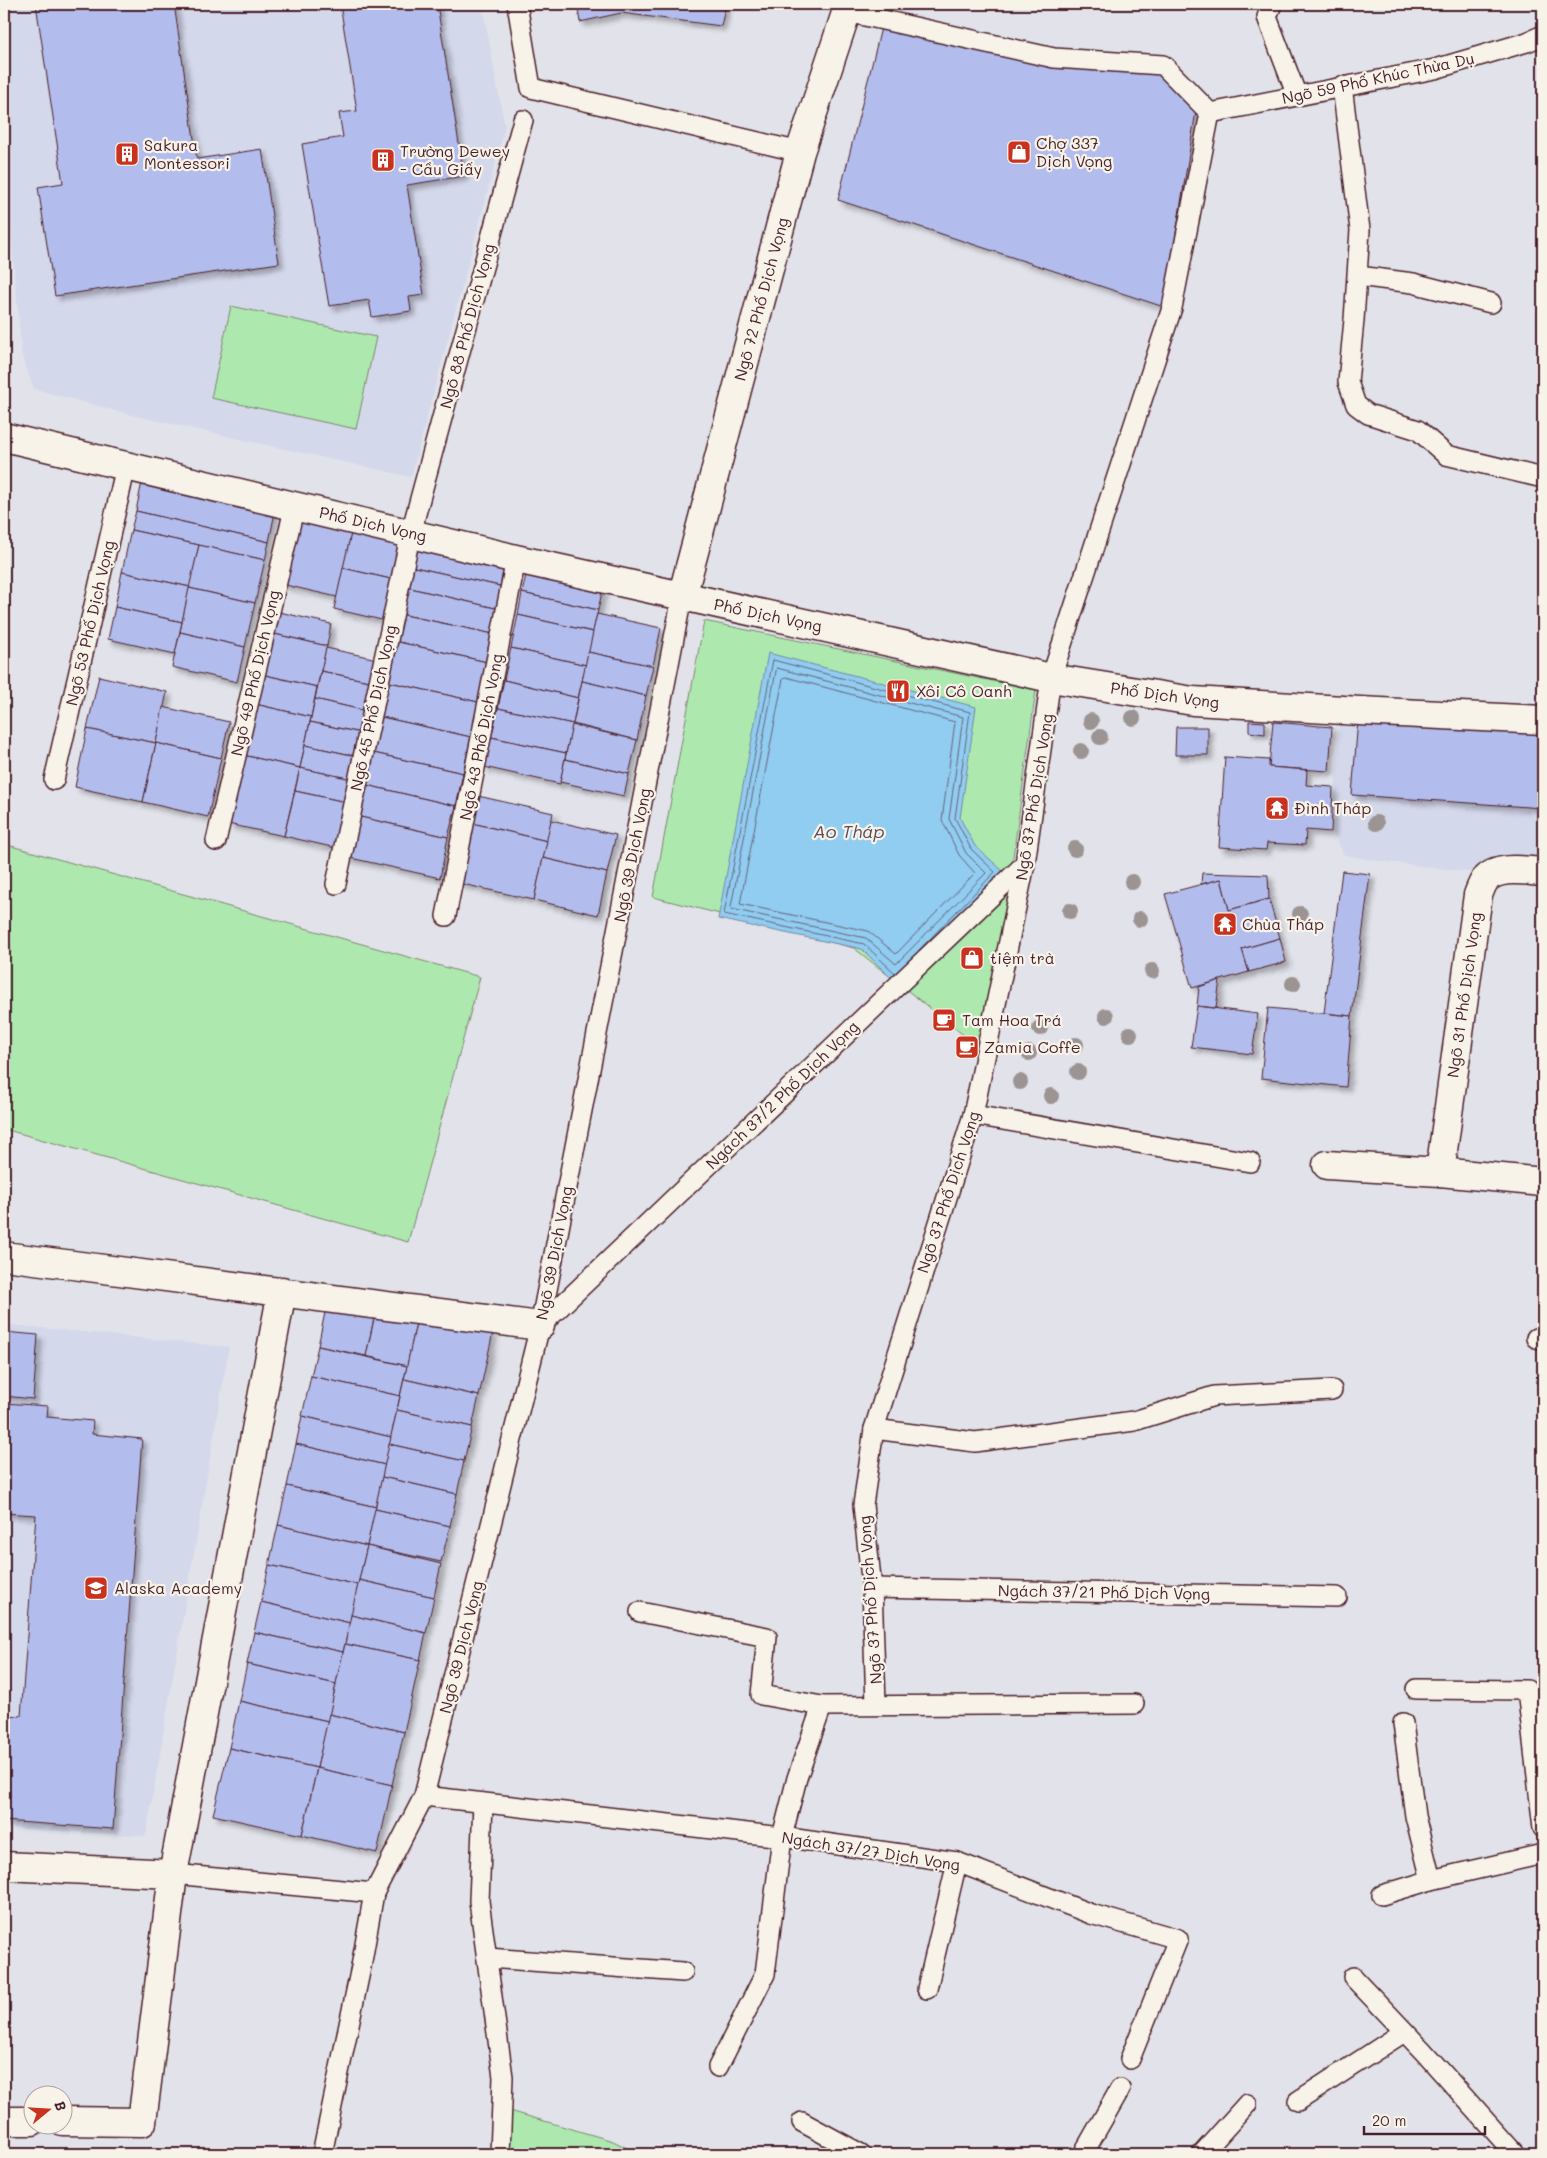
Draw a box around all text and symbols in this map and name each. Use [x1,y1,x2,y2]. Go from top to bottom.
street label: Ngõ 59 Phố Khúc Thừa Dụ [1280,47,1476,108]
place label: Chợ 337 Dịch Vọng [1036,132,1112,171]
place label: Sakura Montessori [144,134,230,173]
shop icon: Chợ 337 Dịch Vọng [1006,139,1032,165]
place label: Trường Dewey - Cầu Giấy [400,140,510,179]
building icon: Sakura Montessori [114,141,140,167]
building icon: Trường Dewey - Cầu Giấy [370,147,396,173]
street label: Ngõ 72 Phố Dịch Vọng [729,215,792,383]
street label: Ngõ 88 Phố Dịch Vọng [434,241,499,411]
street label: Phố Dịch Vọng [317,501,429,546]
street label: Ngõ 53 Phố Dịch Vọng [60,538,119,708]
street label: Ngõ 49 Phố Dịch Vọng [225,588,284,758]
street label: Phố Dịch Vọng [712,593,824,636]
street label: Ngõ 45 Phố Dịch Vọng [345,623,400,793]
street label: Ngõ 43 Phố Dịch Vọng [454,652,507,822]
street label: Phố Dịch Vọng [1109,676,1221,713]
restaurant icon: Xôi Cô Oanh [885,678,911,704]
place label: Xôi Cô Oanh [916,680,1012,701]
street label: Ngõ 37 Phố Dịch Vọng [1010,712,1057,882]
street label: Ngõ 39 Dịch Vọng [608,786,655,924]
temple icon: Đình Tháp [1264,795,1290,821]
place label: Đình Tháp [1294,797,1371,818]
water label: Ao Tháp [813,819,885,843]
temple icon: Chùa Tháp [1212,911,1238,937]
street label: Ngõ 31 Phố Dịch Vọng [1441,911,1486,1079]
place label: Chùa Tháp [1242,913,1324,934]
shop icon: tiệm trà [959,945,985,971]
place label: tiệm trà [990,947,1055,968]
cafe icon: Tam Hoa Trá [931,1007,957,1033]
place label: Tam Hoa Trá [962,1009,1062,1030]
street label: Ngách 37/2 Phố Dịch Vọng [701,1016,863,1173]
cafe icon: Zamia Coffe [954,1034,980,1060]
place label: Zamia Coffe [984,1036,1081,1057]
street label: Ngõ 37 Phố Dịch Vọng [911,1108,984,1275]
street label: Ngõ 39 Dịch Vọng [530,1184,577,1322]
street label: Ngõ 37 Phố Dịch Vọng [853,1515,886,1685]
school or university icon: Alaska Academy [83,1575,109,1601]
place label: Alaska Academy [114,1577,242,1598]
street label: Ngõ 39 Dịch Vọng [434,1578,487,1715]
street label: Ngách 37/21 Phố Dịch Vọng [998,1579,1210,1604]
street label: Ngách 37/27 Dịch Vọng [780,1826,962,1875]
north arrow [22,2086,72,2136]
text: B [50,2098,71,2113]
scale bar [1364,2103,1486,2135]
text: 20 m [1372,2110,1406,2130]

